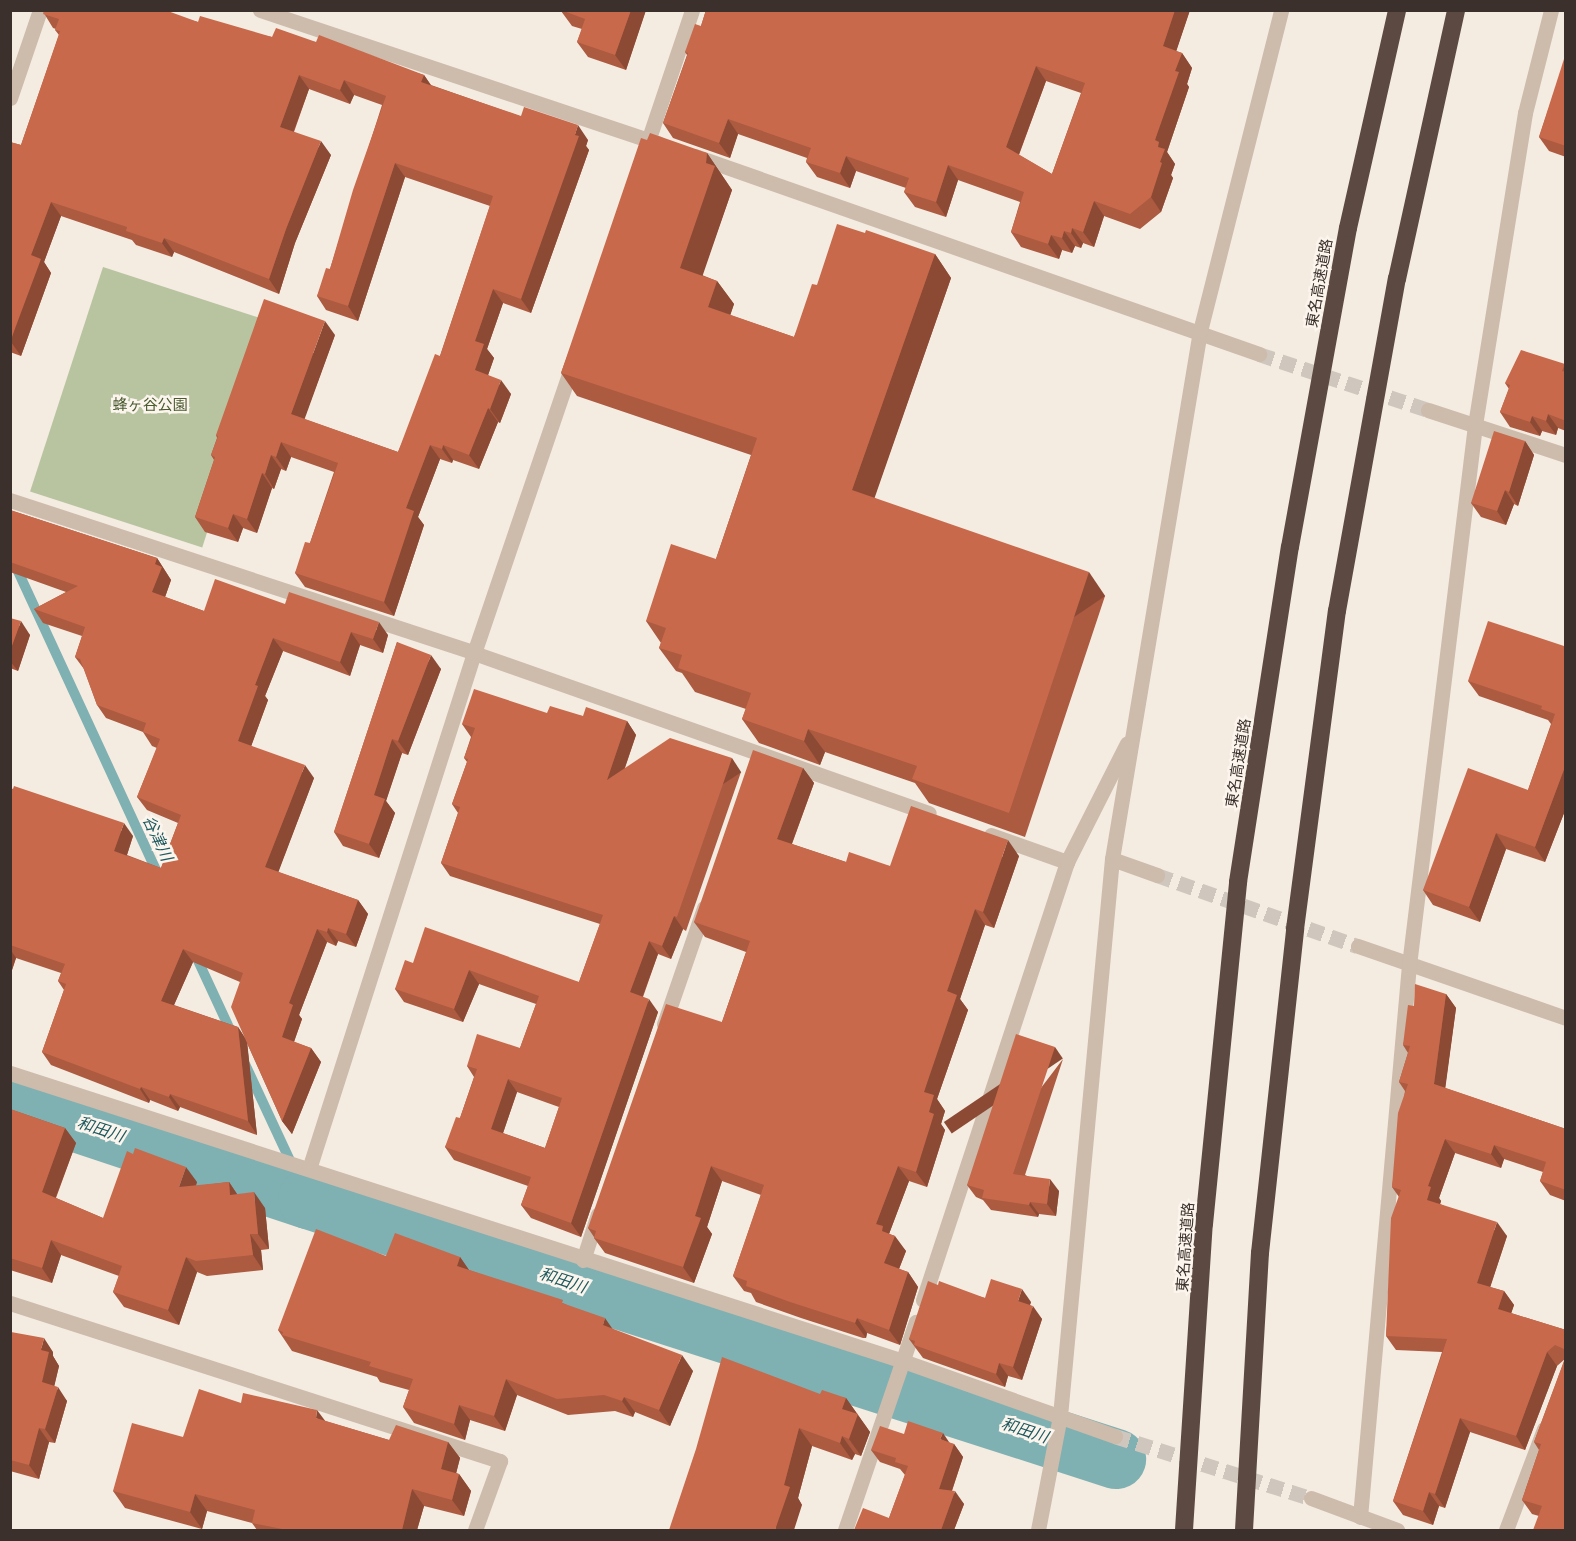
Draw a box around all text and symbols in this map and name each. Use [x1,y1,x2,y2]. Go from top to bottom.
street label: 東名高速道路 [1302,237,1336,329]
park label: 蜂ヶ谷公園 [113,396,187,414]
street label: 東名高速道路 [1222,717,1254,809]
water label: 谷津川 [139,812,177,864]
water label: 和田川 [75,1112,127,1146]
street label: 東名高速道路 [1173,1201,1197,1293]
water label: 和田川 [537,1263,589,1297]
water label: 和田川 [999,1413,1051,1447]

